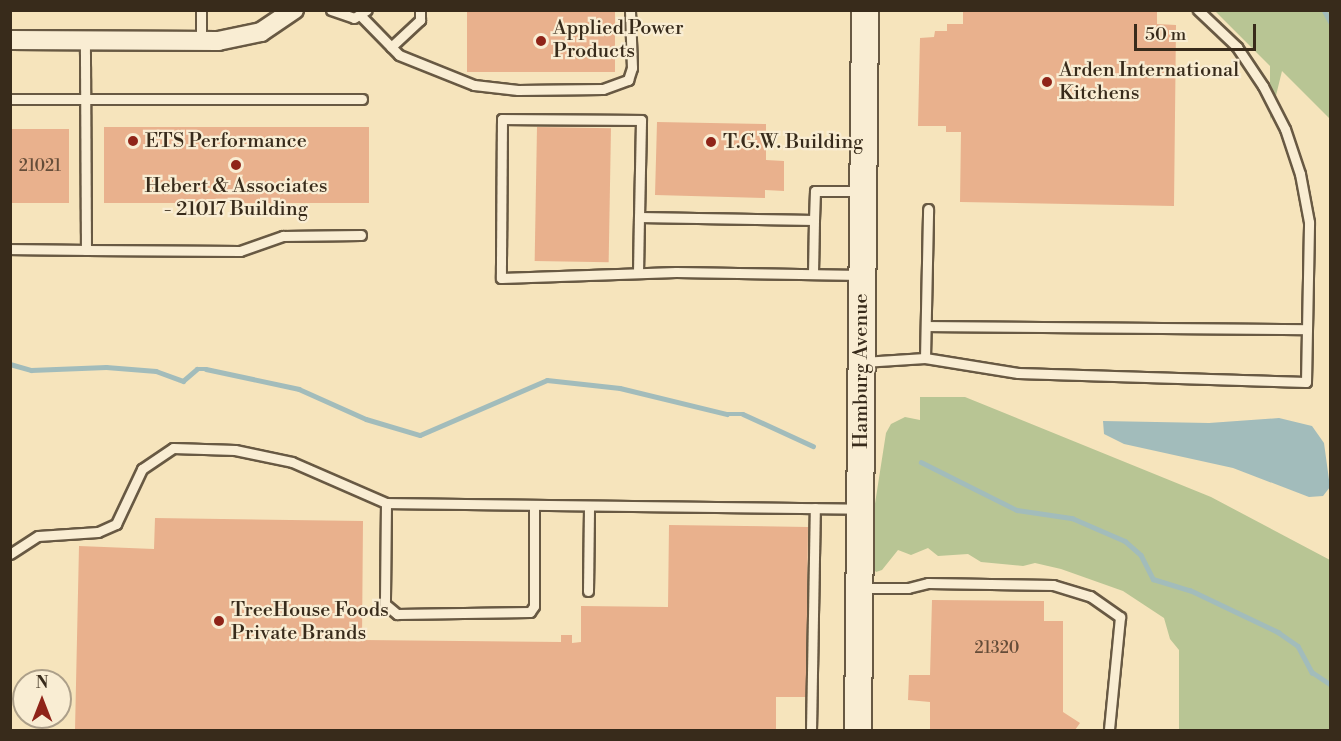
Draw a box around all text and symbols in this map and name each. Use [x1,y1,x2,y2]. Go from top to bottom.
scale bar [1137,12,1258,50]
place label: Applied Power Products [553,17,684,64]
text: 50 m [1145,23,1186,46]
marker: Applied Power Products [534,34,548,48]
place label: Arden International Kitchens [1059,58,1239,105]
marker: Arden International Kitchens [1040,75,1054,89]
place label: ETS Performance [145,129,307,153]
place label: T.G.W. Building [723,130,863,154]
marker: ETS Performance [126,134,140,148]
marker: T.G.W. Building [704,135,718,149]
house number: 21021 [19,156,61,176]
marker: Hebert & Associates - 21017 Building [229,158,243,172]
place label: Hebert & Associates - 21017 Building [144,174,328,221]
street label: Hamburg Avenue [849,293,873,449]
place label: TreeHouse Foods Private Brands [231,598,389,645]
marker: TreeHouse Foods Private Brands [212,614,226,628]
house number: 21320 [975,638,1019,658]
north arrow [12,669,72,729]
text: N [36,673,48,693]

